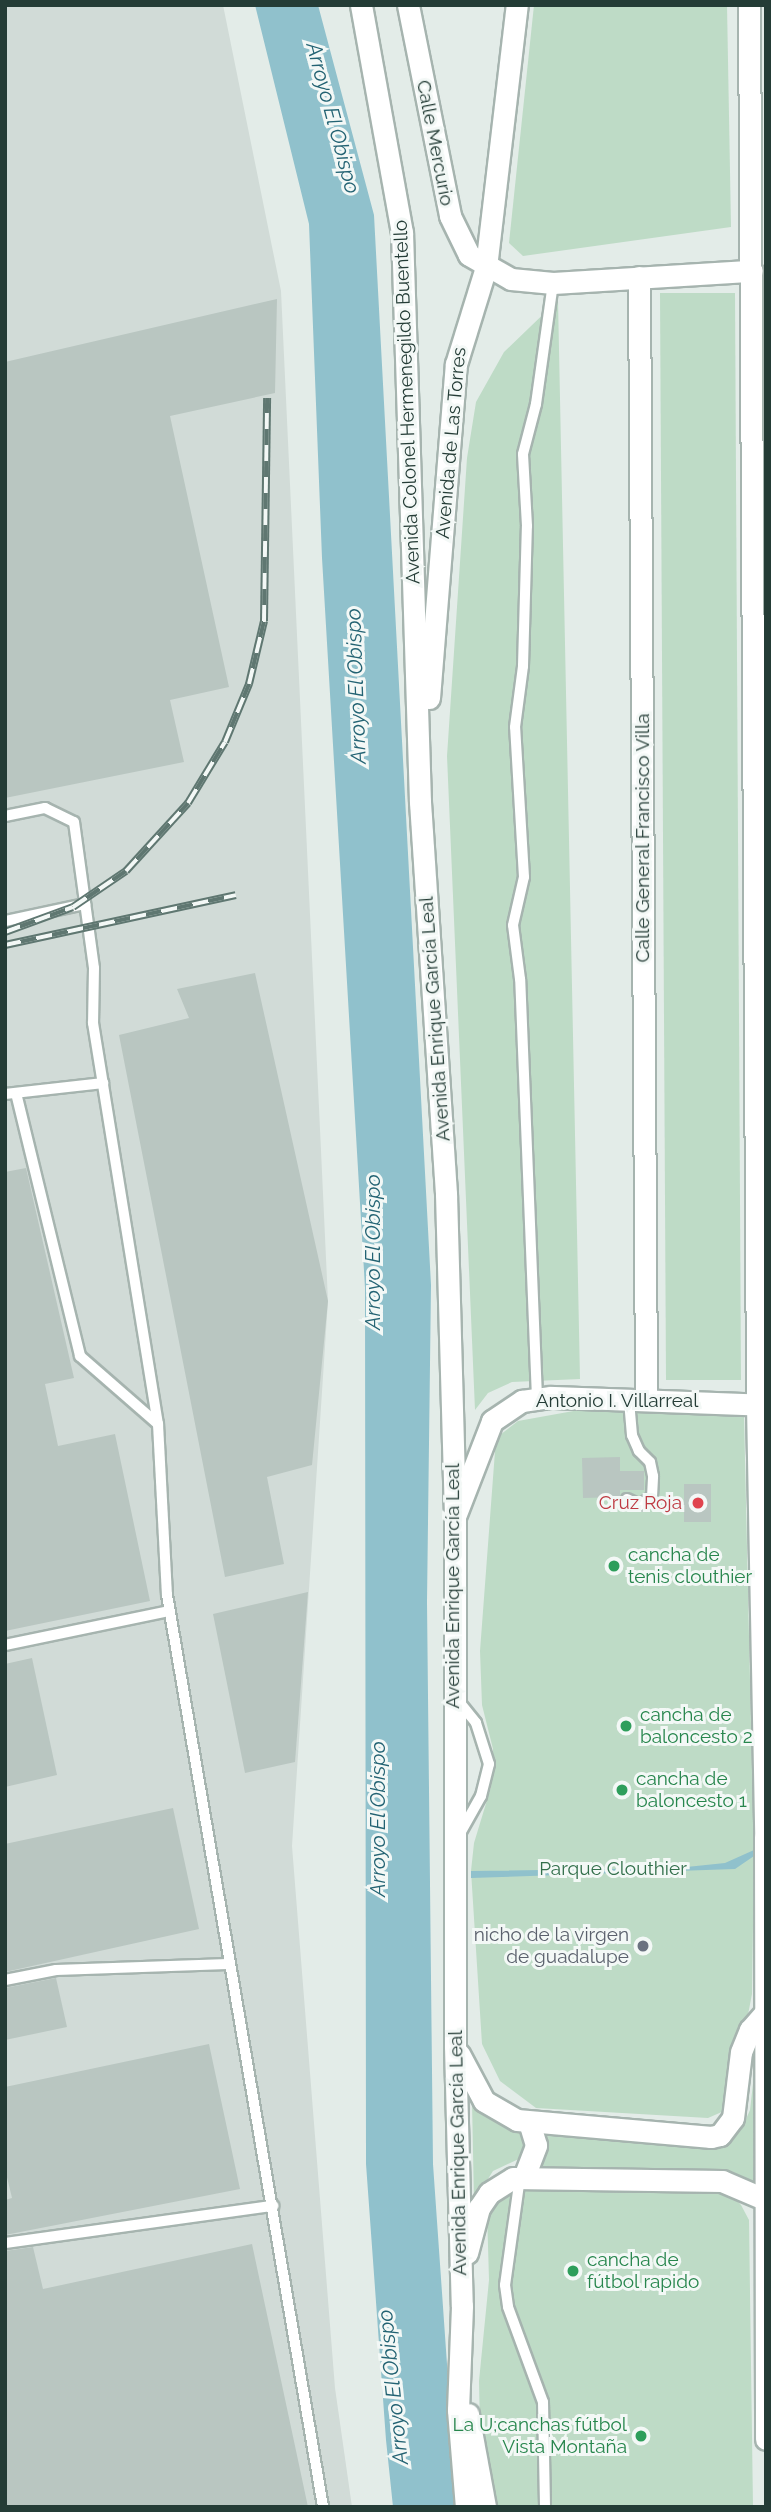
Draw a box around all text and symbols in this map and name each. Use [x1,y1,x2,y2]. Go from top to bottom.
water label: Arroyo El Obispo [301,39,365,197]
street label: Calle Mercurio [412,78,458,208]
street label: Avenida Colonel Hermenegildo Buentello [389,219,425,585]
street label: Avenida de Las Torres [431,346,471,540]
water label: Arroyo El Obispo [341,608,371,764]
street label: Calle General Francisco Villa [632,713,654,963]
street label: Avenida Enrique García Leal [415,896,455,1142]
water label: Arroyo El Obispo [360,1174,386,1330]
street label: Antonio I. Villarreal [535,1390,699,1412]
street label: Avenida Enrique García Leal [442,1463,464,1709]
place label: Cruz Roja [599,1492,682,1514]
marker: Cruz Roja [688,1493,708,1513]
place label: cancha de tenis clouthier [628,1544,752,1588]
marker: cancha de tenis clouthier [606,1558,622,1574]
place label: cancha de baloncesto 2 [640,1704,753,1748]
marker: cancha de baloncesto 2 [618,1718,634,1734]
water label: Arroyo El Obispo [365,1741,391,1897]
place label: cancha de baloncesto 1 [636,1768,747,1812]
marker: cancha de baloncesto 1 [614,1782,630,1798]
park label: Parque Clouthier [539,1858,687,1880]
place label: nicho de la virgen de guadalupe [473,1924,629,1968]
marker: nicho de la virgen de guadalupe [635,1938,651,1954]
street label: Avenida Enrique García Leal [444,2030,472,2276]
place label: cancha de fútbol rapido [587,2249,700,2293]
marker: cancha de fútbol rapido [565,2263,581,2279]
water label: Arroyo El Obispo [372,2308,414,2466]
place label: La U;canchas fútbol Vista Montaña [453,2414,627,2458]
marker: La U;canchas fútbol Vista Montaña [633,2428,649,2444]

